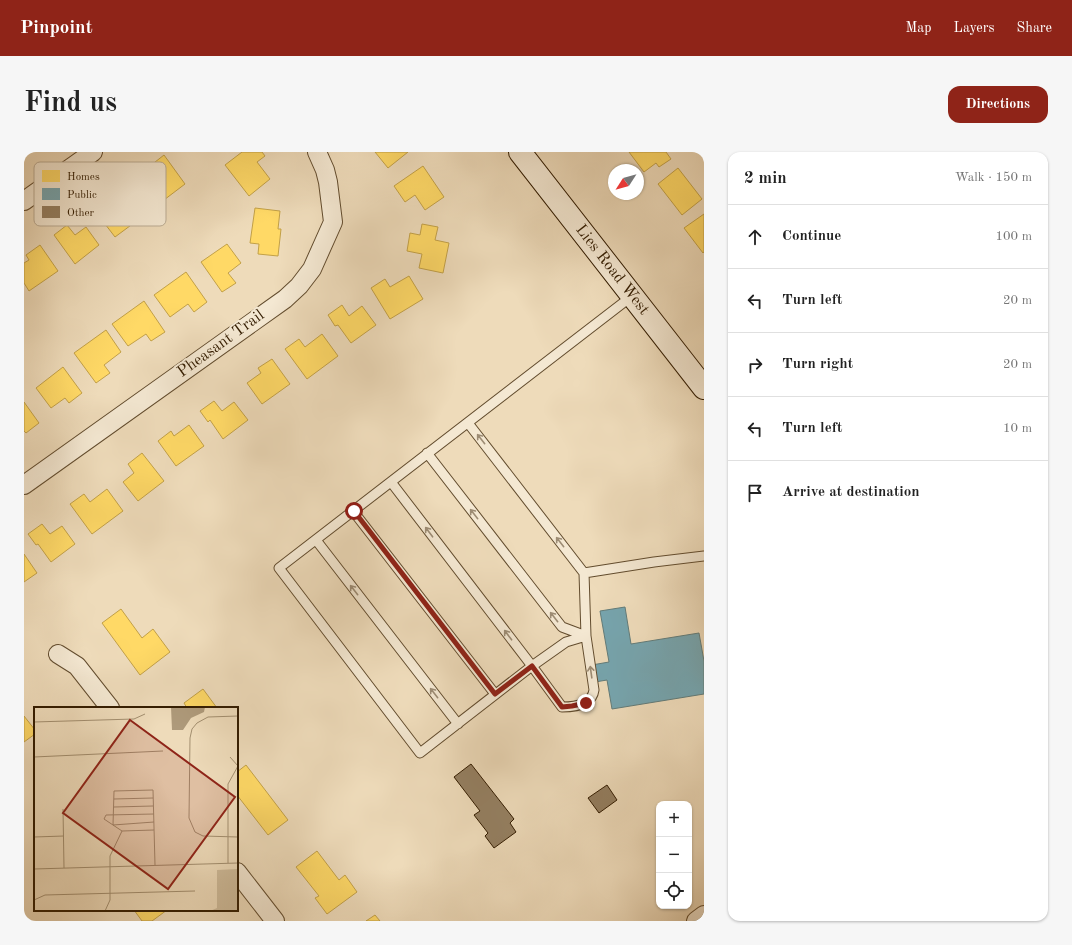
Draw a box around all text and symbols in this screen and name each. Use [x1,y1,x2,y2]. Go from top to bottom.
text: Pinpoint [20,19,93,38]
text: Map [906,21,932,35]
text: Layers [954,21,995,35]
text: Share [1017,21,1052,35]
button: Directions [948,86,1048,123]
text: Find us [24,90,117,118]
legend [34,162,166,226]
north arrow [608,164,644,200]
text: 2 min [744,170,787,187]
text: Walk · 150 m [955,171,1032,184]
text: Homes [67,172,100,183]
text: Public [67,190,97,201]
text: Other [67,208,95,219]
street label: Lies Road West [572,222,652,318]
icon: ahead [744,226,766,248]
text: Continue [782,229,841,244]
text: 100 m [995,230,1032,243]
icon: left [744,290,766,312]
text: Turn left [782,293,842,308]
text: 20 m [1003,294,1032,307]
street label: Pheasant Trail [175,307,267,381]
icon: right [744,354,766,376]
text: Turn right [782,357,853,372]
text: 20 m [1003,358,1032,371]
icon: left [744,418,766,440]
text: Turn left [782,421,842,436]
text: 10 m [1003,422,1032,435]
one-way arrow [476,434,485,445]
icon: arrive [744,482,766,504]
text: Arrive at destination [782,485,920,500]
route start [345,502,363,520]
one-way arrow [470,508,479,519]
one-way arrow [425,526,434,537]
one-way arrow [556,537,564,548]
one-way arrow [350,585,359,596]
one-way arrow [550,611,558,622]
one-way arrow [504,630,513,641]
one-way arrow [587,666,595,679]
one-way arrow [429,688,438,699]
route end [577,694,595,712]
inset map [34,707,238,911]
map controls [656,801,692,909]
button: + [656,801,692,837]
button: − [656,837,692,873]
button: locate [656,873,692,909]

